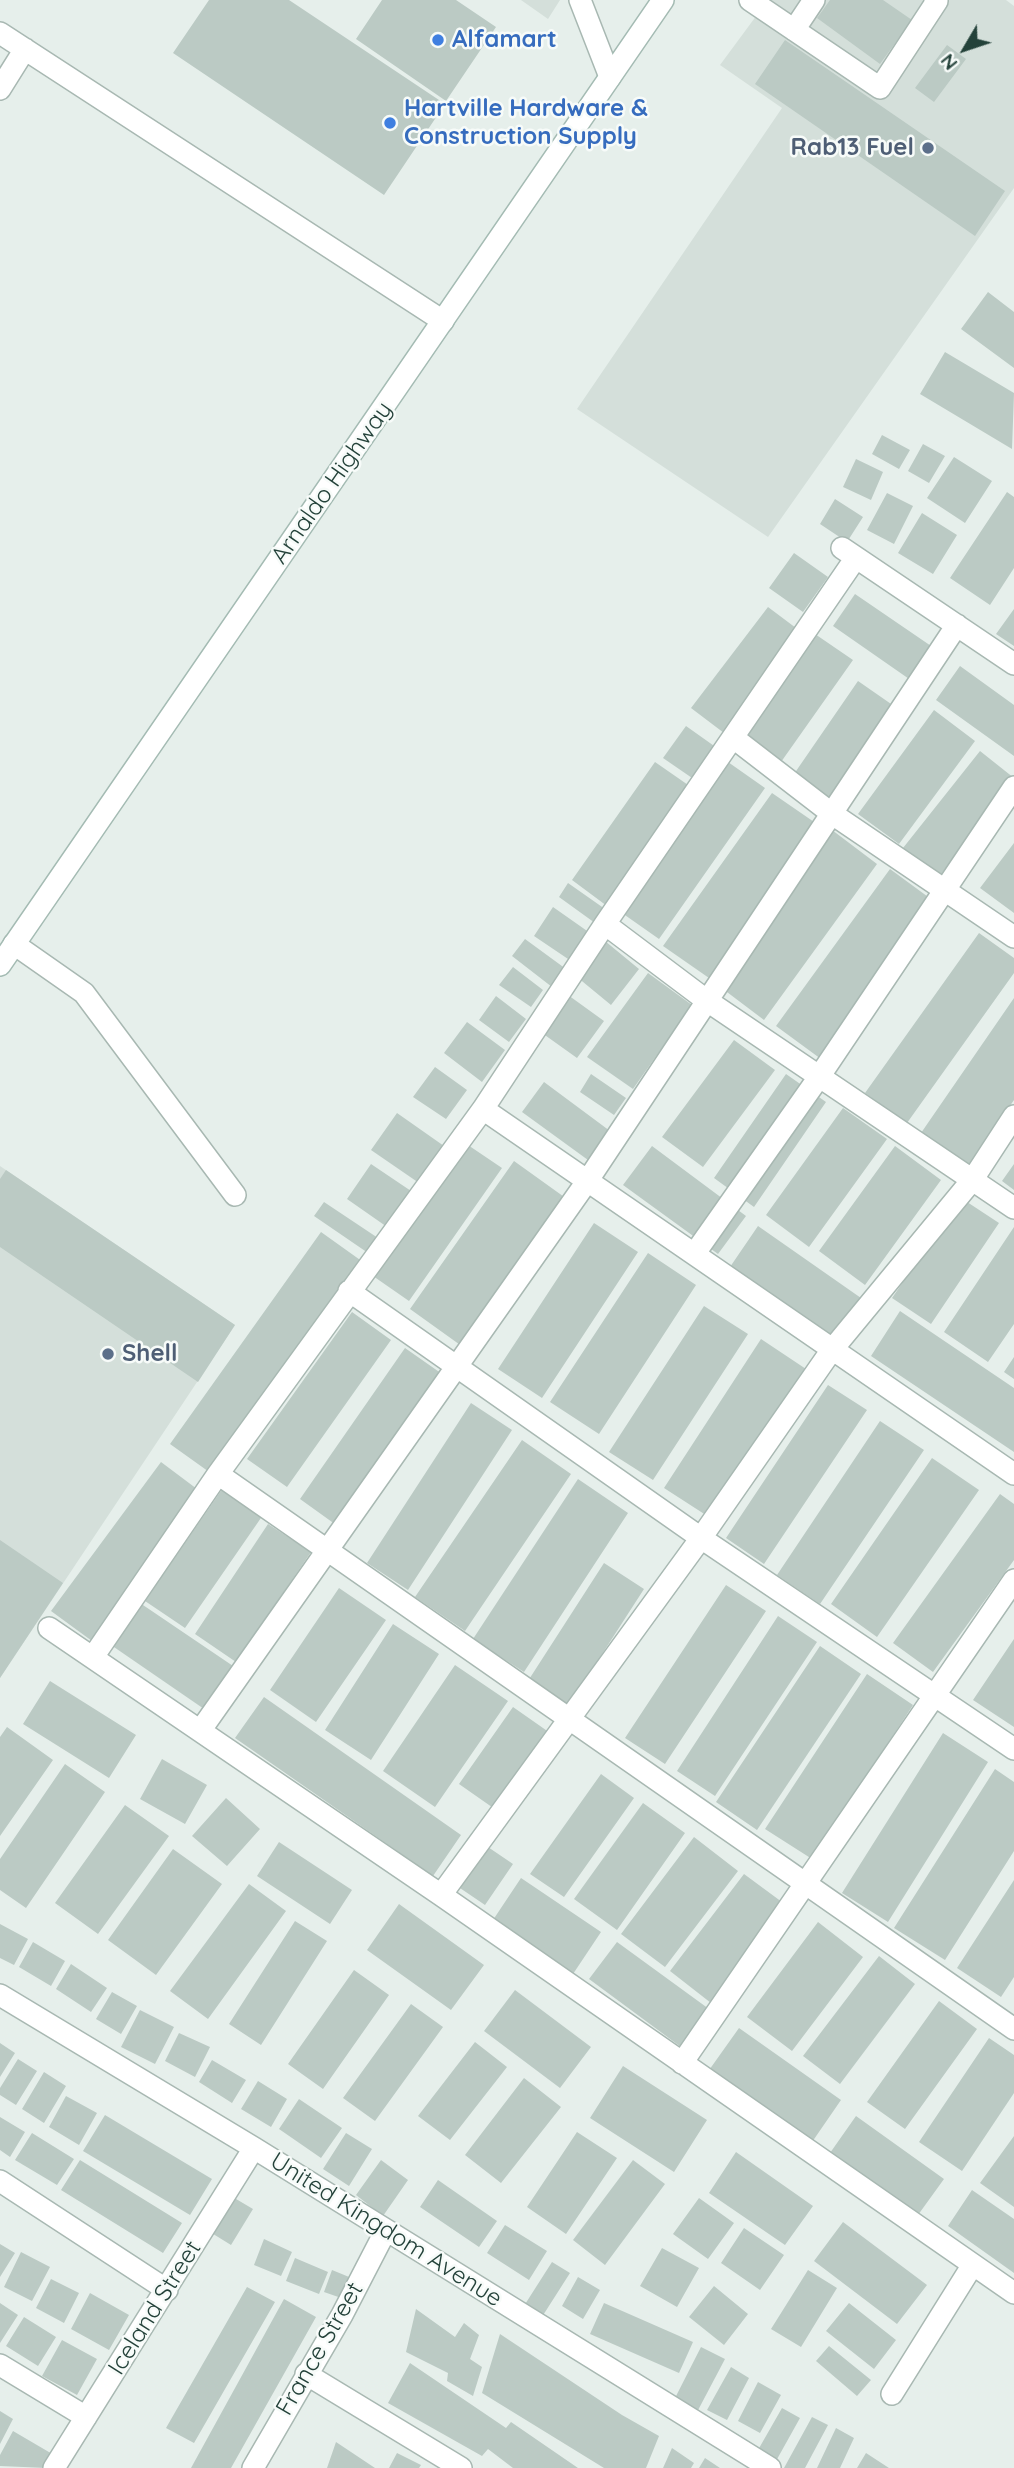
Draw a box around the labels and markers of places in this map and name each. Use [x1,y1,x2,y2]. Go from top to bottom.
place label: Alfamart [452,26,557,54]
marker: Alfamart [430,32,446,48]
place label: Hartville Hardware & Construction Supply [404,95,648,151]
marker: Hartville Hardware & Construction Supply [382,115,398,131]
place label: Rab13 Fuel [790,134,914,162]
marker: Rab13 Fuel [920,140,936,156]
place label: Shell [122,1340,178,1368]
marker: Shell [100,1346,116,1362]

